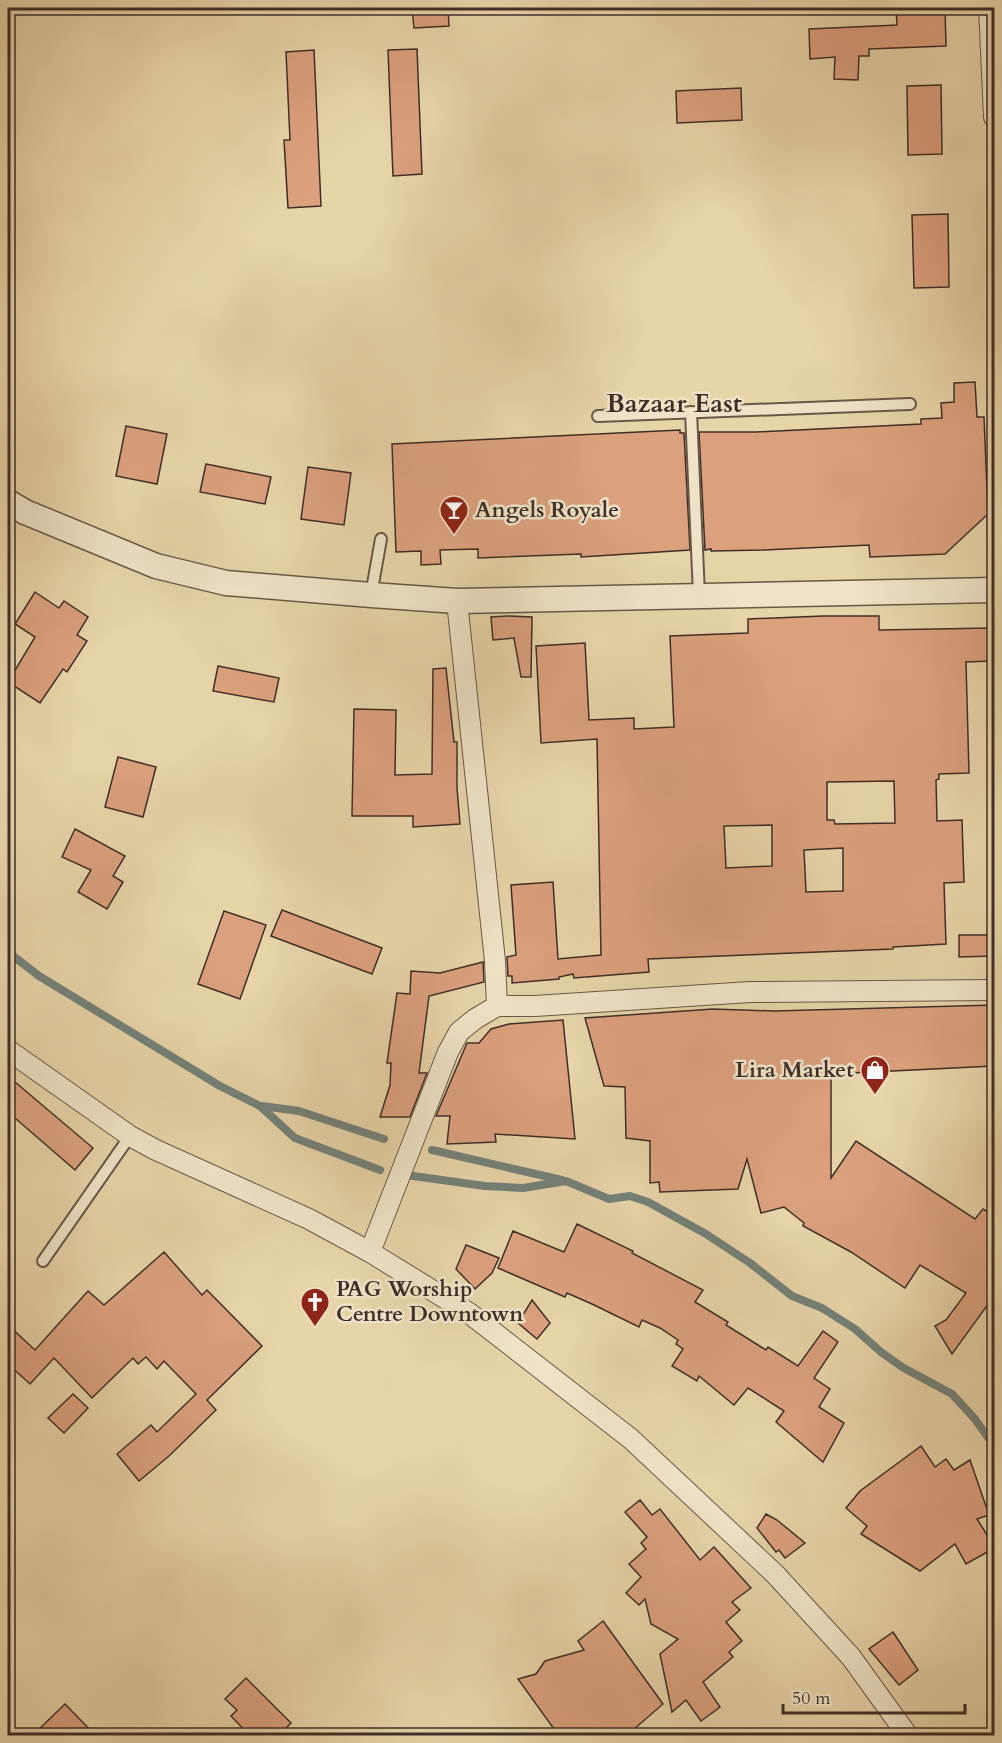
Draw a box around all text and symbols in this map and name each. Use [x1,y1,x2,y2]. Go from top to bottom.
district label: Bazaar East [606,386,742,421]
bar icon: Angels Royale [438,494,470,536]
place label: Angels Royale [475,495,619,525]
shop icon: Lira Market [859,1054,891,1096]
place label: Lira Market [735,1055,854,1085]
place label: PAG Worship Centre Downtown [336,1274,523,1329]
church icon: PAG Worship Centre Downtown [299,1286,331,1328]
scale bar [783,1677,964,1715]
text: 50 m [792,1686,831,1711]

